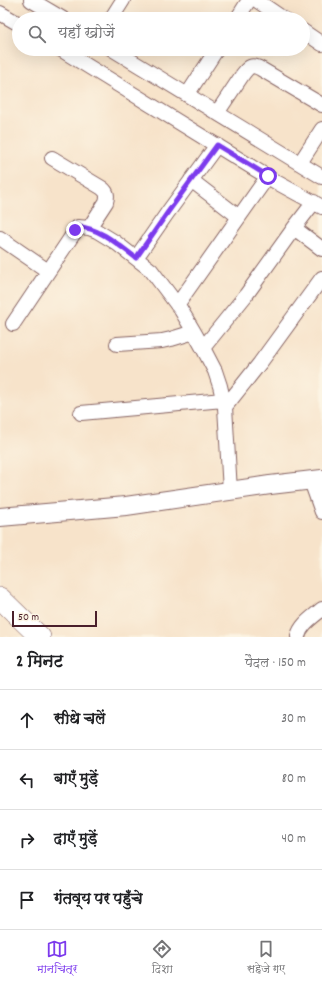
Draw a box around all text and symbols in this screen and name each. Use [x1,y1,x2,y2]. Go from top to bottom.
search box [12,12,310,56]
icon: search [26,23,48,45]
text: यहाँ खोजें [58,23,115,45]
route start [259,167,277,185]
route end [66,221,84,239]
scale bar [12,609,97,628]
text: 50 m [18,610,39,626]
text: 2 मिनट [16,651,63,675]
text: पैदल · 150 m [245,654,306,673]
icon: ahead [16,709,38,731]
text: सीधे चलें [54,709,105,731]
text: 30 m [281,710,306,729]
icon: left [16,769,38,791]
text: बाएँ मुड़ें [54,769,98,791]
text: 80 m [282,770,306,789]
icon: right [16,829,38,851]
text: दाएँ मुड़ें [54,829,97,851]
text: 40 m [282,830,306,849]
icon: arrive [16,889,38,911]
text: गंतव्य पर पहुँचे [54,889,143,911]
tab: मानचित्र [37,938,77,978]
tab: दिशा [151,938,173,978]
tab: सहेजे गए [247,938,285,978]

